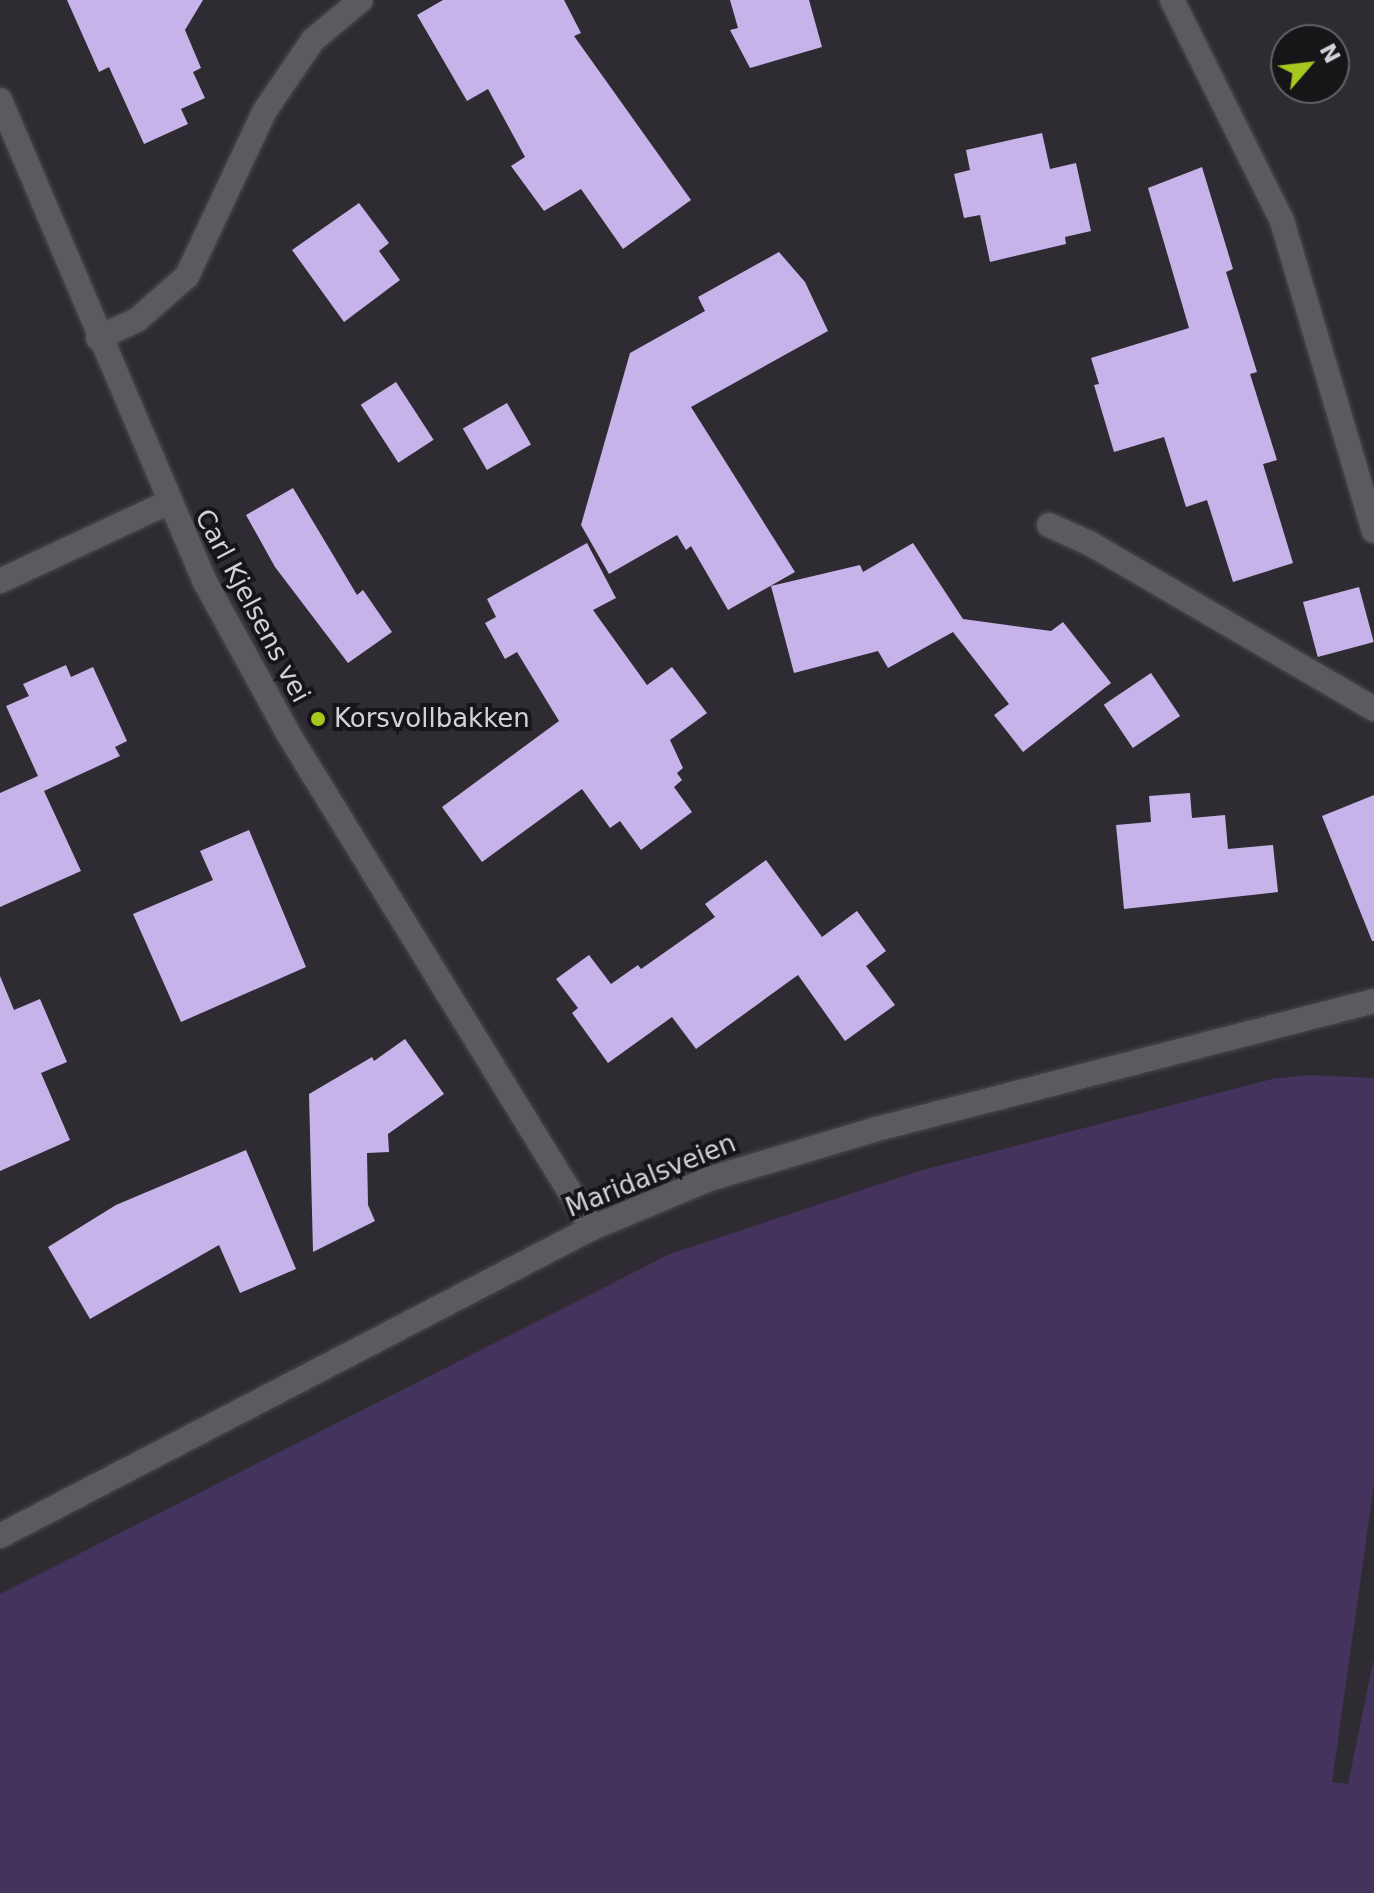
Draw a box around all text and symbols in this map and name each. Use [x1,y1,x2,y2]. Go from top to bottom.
north arrow [1270,24,1350,104]
text: N [1315,39,1345,67]
street label: Carl Kjelsens vei [188,504,316,708]
place label: Korsvollbakken [334,703,530,735]
marker: Korsvollbakken [309,710,327,728]
street label: Maridalsveien [561,1128,741,1224]

